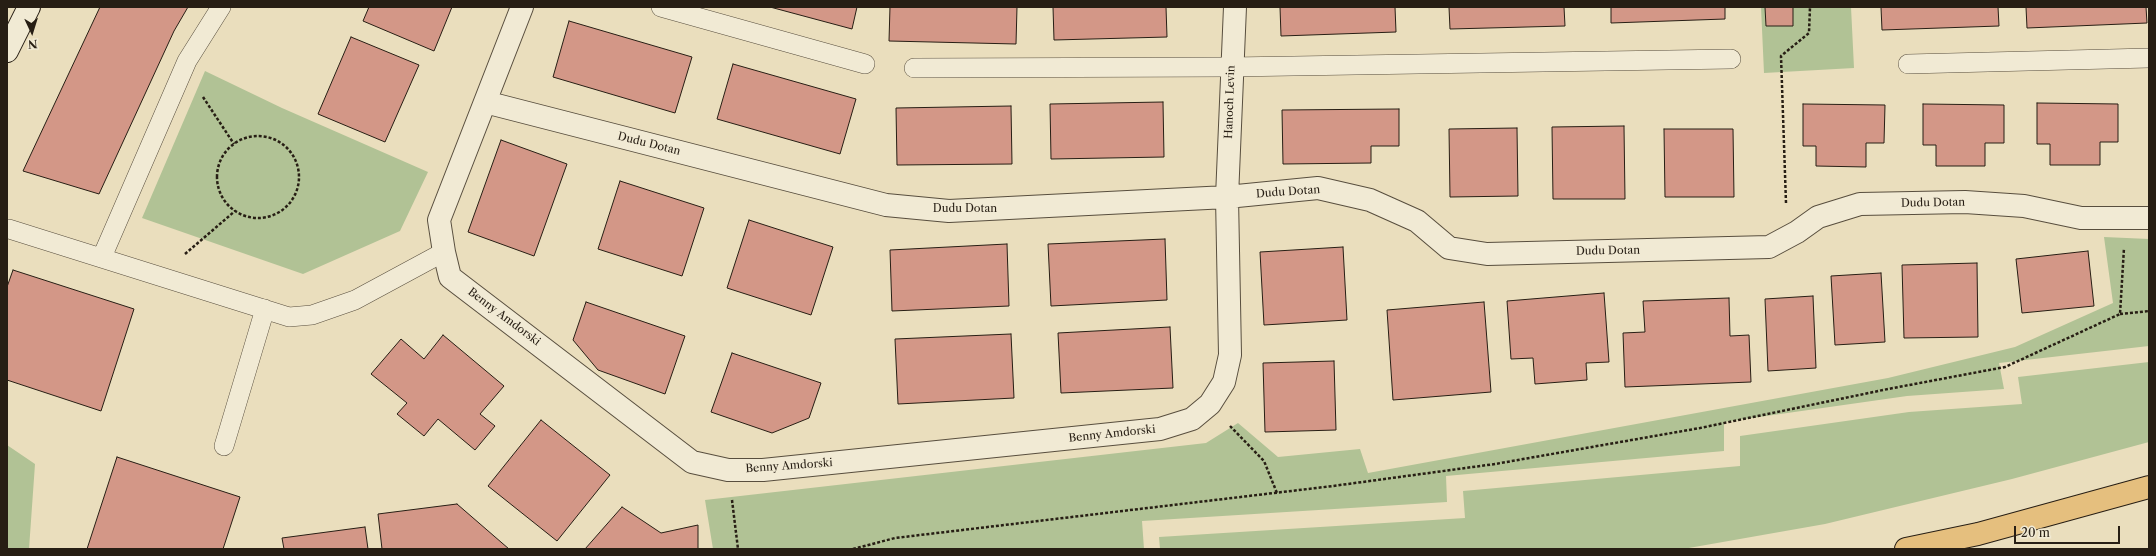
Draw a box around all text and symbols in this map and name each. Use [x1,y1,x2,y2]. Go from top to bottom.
north arrow [12,12,52,52]
text: N [28,37,38,51]
street label: Hanoch Levin [1222,65,1238,139]
street label: Dudu Dotan [616,130,682,158]
street label: Dudu Dotan [1255,183,1321,201]
street label: Dudu Dotan [1901,196,1965,210]
street label: Dudu Dotan [933,202,997,216]
street label: Dudu Dotan [1576,244,1640,258]
street label: Benny Amdorski [465,285,543,349]
street label: Benny Amdorski [1068,423,1156,445]
street label: Benny Amdorski [745,456,833,476]
scale bar [2016,518,2122,544]
text: 20 m [2021,525,2050,540]

